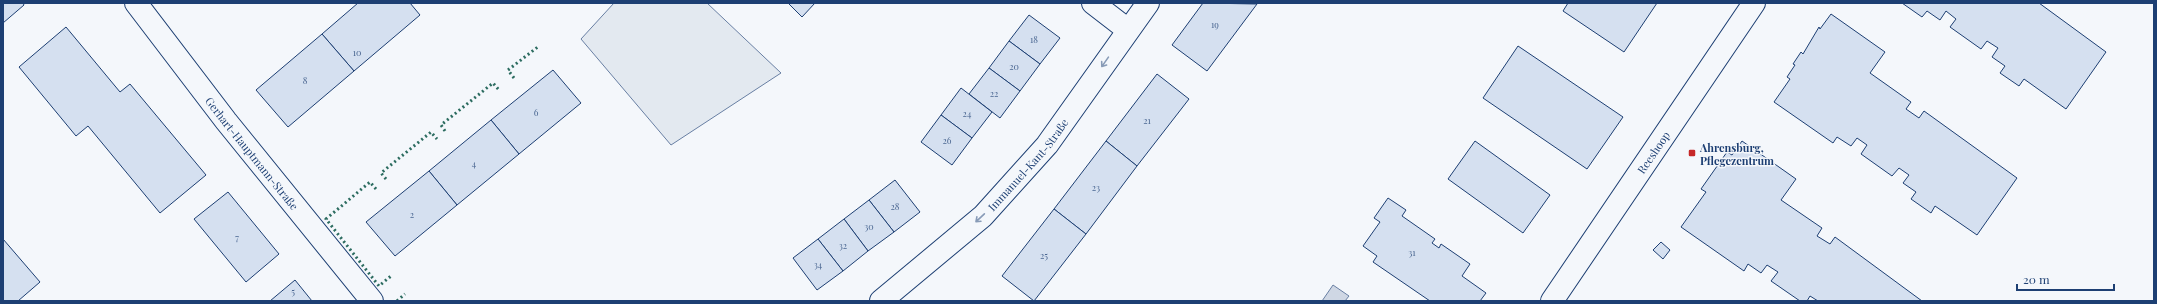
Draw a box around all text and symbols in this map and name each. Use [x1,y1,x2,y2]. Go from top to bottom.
house number: 19 [1211,18,1219,30]
house number: 18 [1030,33,1038,45]
house number: 10 [353,46,361,58]
one-way arrow [1101,56,1109,67]
house number: 20 [1009,60,1019,72]
house number: 8 [303,74,308,86]
house number: 22 [990,87,998,99]
street label: Gerhart-Hauptmann-Straße [203,94,303,213]
house number: 6 [534,106,539,118]
house number: 24 [963,107,972,119]
house number: 21 [1143,114,1151,126]
street label: Immanuel-Kant-Straße [984,115,1071,214]
street label: Reeshoop [1633,128,1673,176]
house number: 26 [943,134,952,146]
place label: Ahrensburg, Pflegezentrum [1699,140,1774,168]
marker: Ahrensburg, Pflegezentrum [1687,148,1697,158]
house number: 4 [472,157,477,169]
house number: 23 [1092,181,1100,193]
house number: 28 [891,200,900,212]
house number: 2 [410,208,414,220]
one-way arrow [975,213,985,223]
house number: 30 [864,220,874,232]
house number: 7 [235,231,239,243]
house number: 32 [839,239,847,251]
house number: 31 [1408,246,1416,258]
house number: 25 [1040,249,1048,261]
house number: 34 [814,258,823,270]
scale bar [2017,266,2114,292]
text: 20 m [2023,271,2050,287]
house number: 5 [291,285,295,297]

